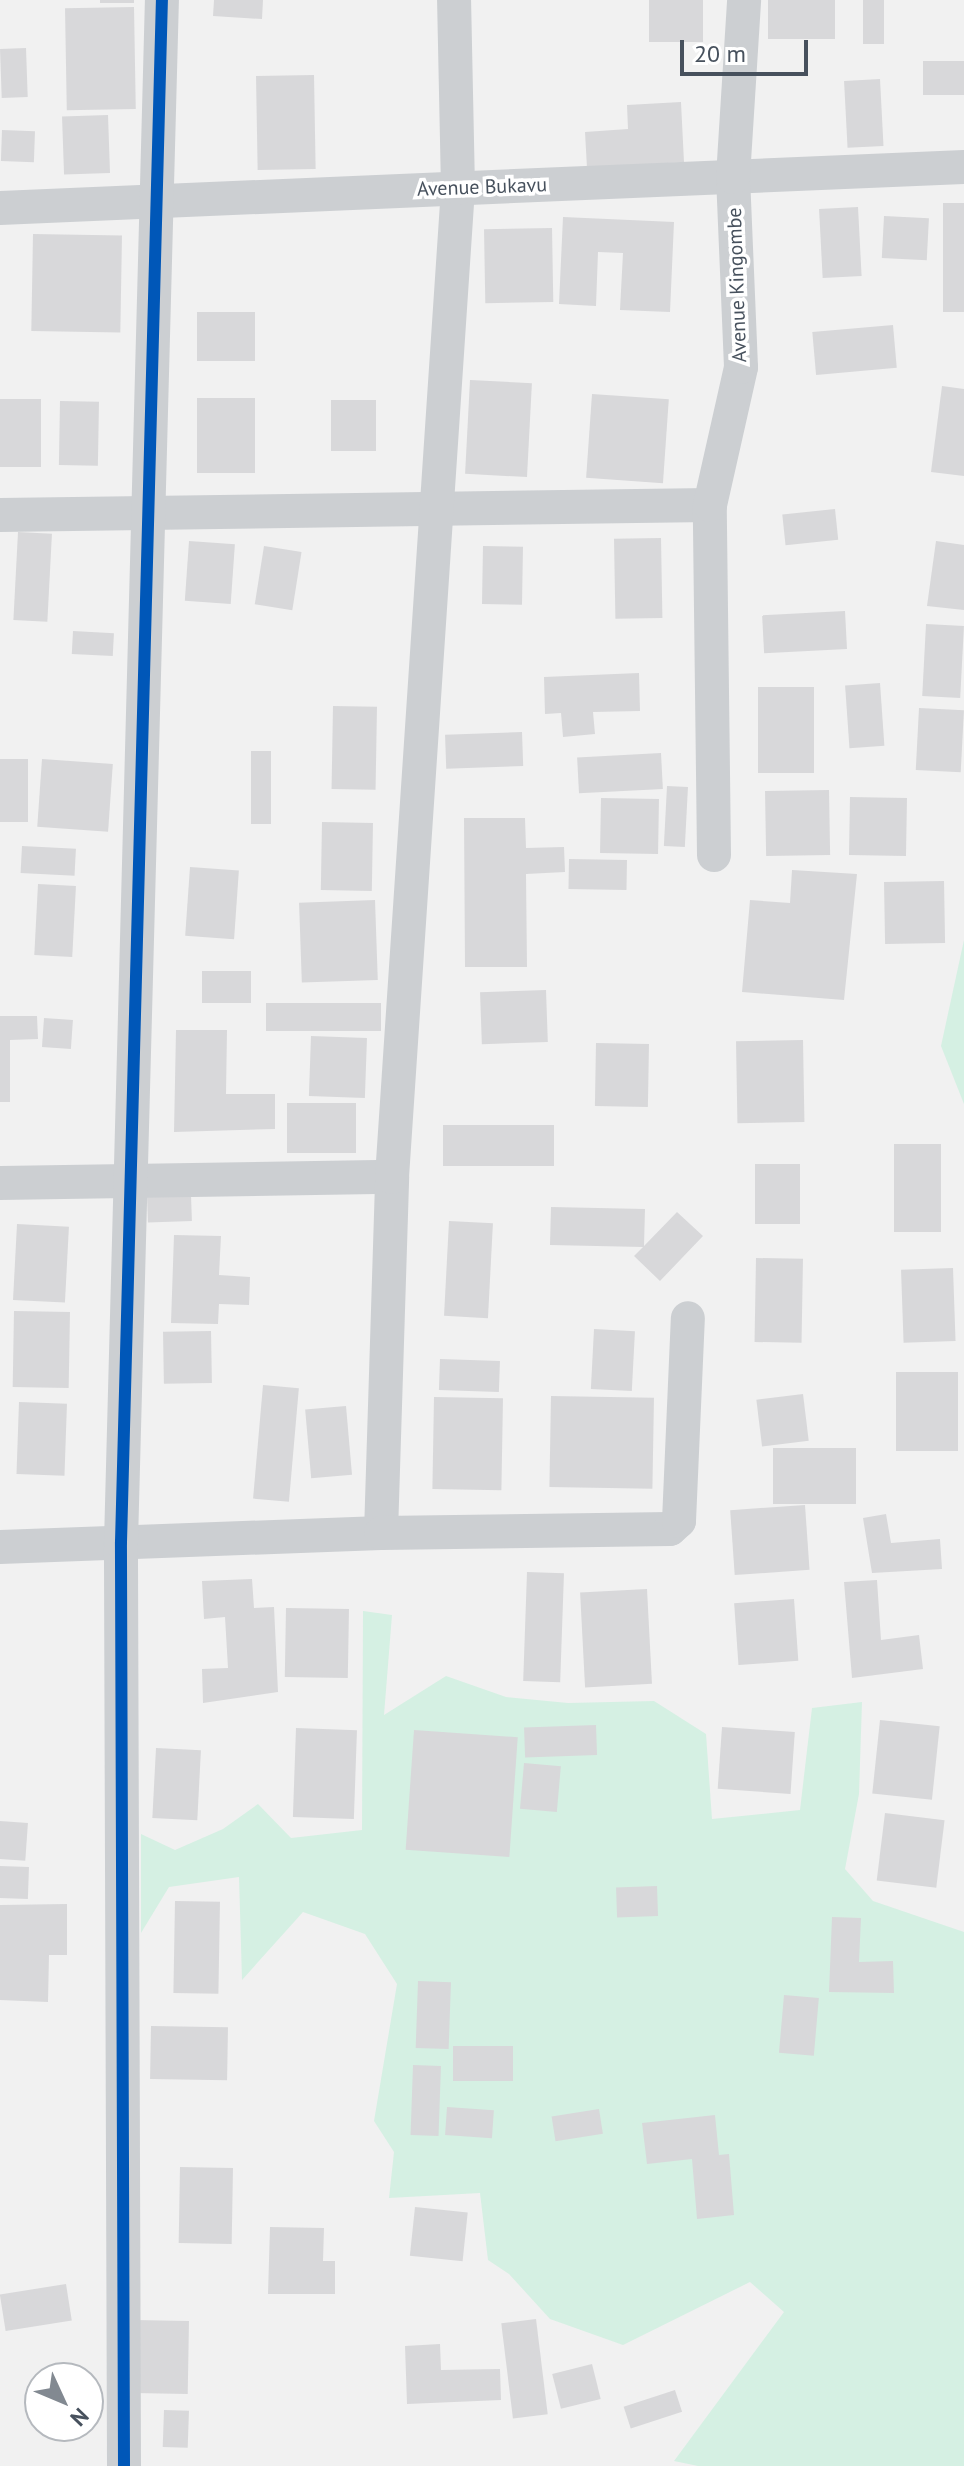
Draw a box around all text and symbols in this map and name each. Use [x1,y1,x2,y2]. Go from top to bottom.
scale bar [684,24,812,74]
text: 20 m [694,38,746,69]
street label: Avenue Bukavu [417,173,547,201]
street label: Avenue Kingombe [722,207,752,363]
north arrow [24,2362,104,2442]
text: N [65,2402,95,2432]

